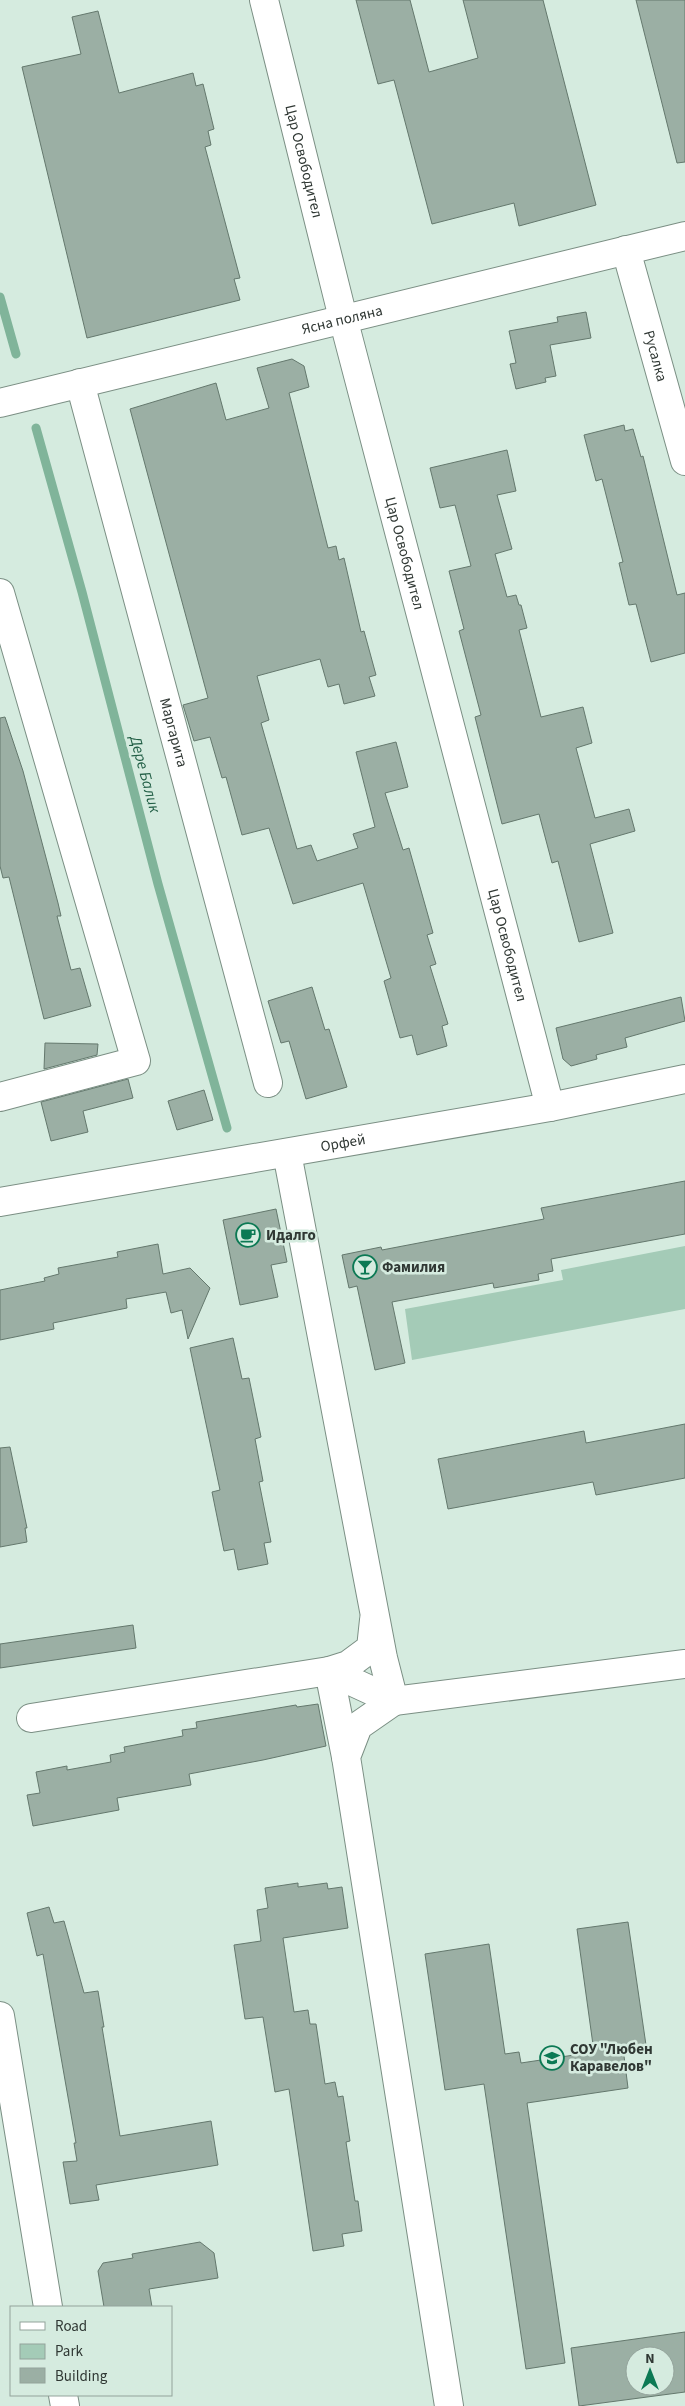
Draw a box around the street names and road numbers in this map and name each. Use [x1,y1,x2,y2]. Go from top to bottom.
street label: Цар Освободител [279,102,328,220]
street label: Ясна поляна [299,300,385,340]
street label: Русалка [638,328,672,384]
street label: Цар Освободител [379,495,429,612]
street label: Маргарита [154,696,193,770]
street label: Цар Освободител [482,886,532,1004]
street label: Орфей [319,1129,367,1157]

